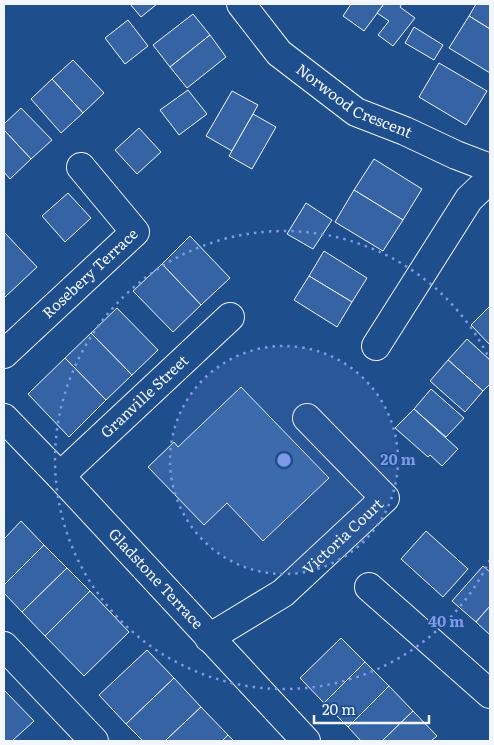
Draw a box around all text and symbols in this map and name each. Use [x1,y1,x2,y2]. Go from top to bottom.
street label: Norwood Crescent [292,57,417,143]
street label: Rosebery Terrace [36,222,143,323]
street label: Granville Street [94,349,193,443]
text: 20 m [380,447,416,470]
centre of rings [275,451,293,469]
street label: Victoria Court [297,492,388,579]
street label: Gladstone Terrace [104,522,210,634]
text: 40 m [428,609,464,632]
scale bar [314,692,429,724]
text: 20 m [322,697,356,720]

